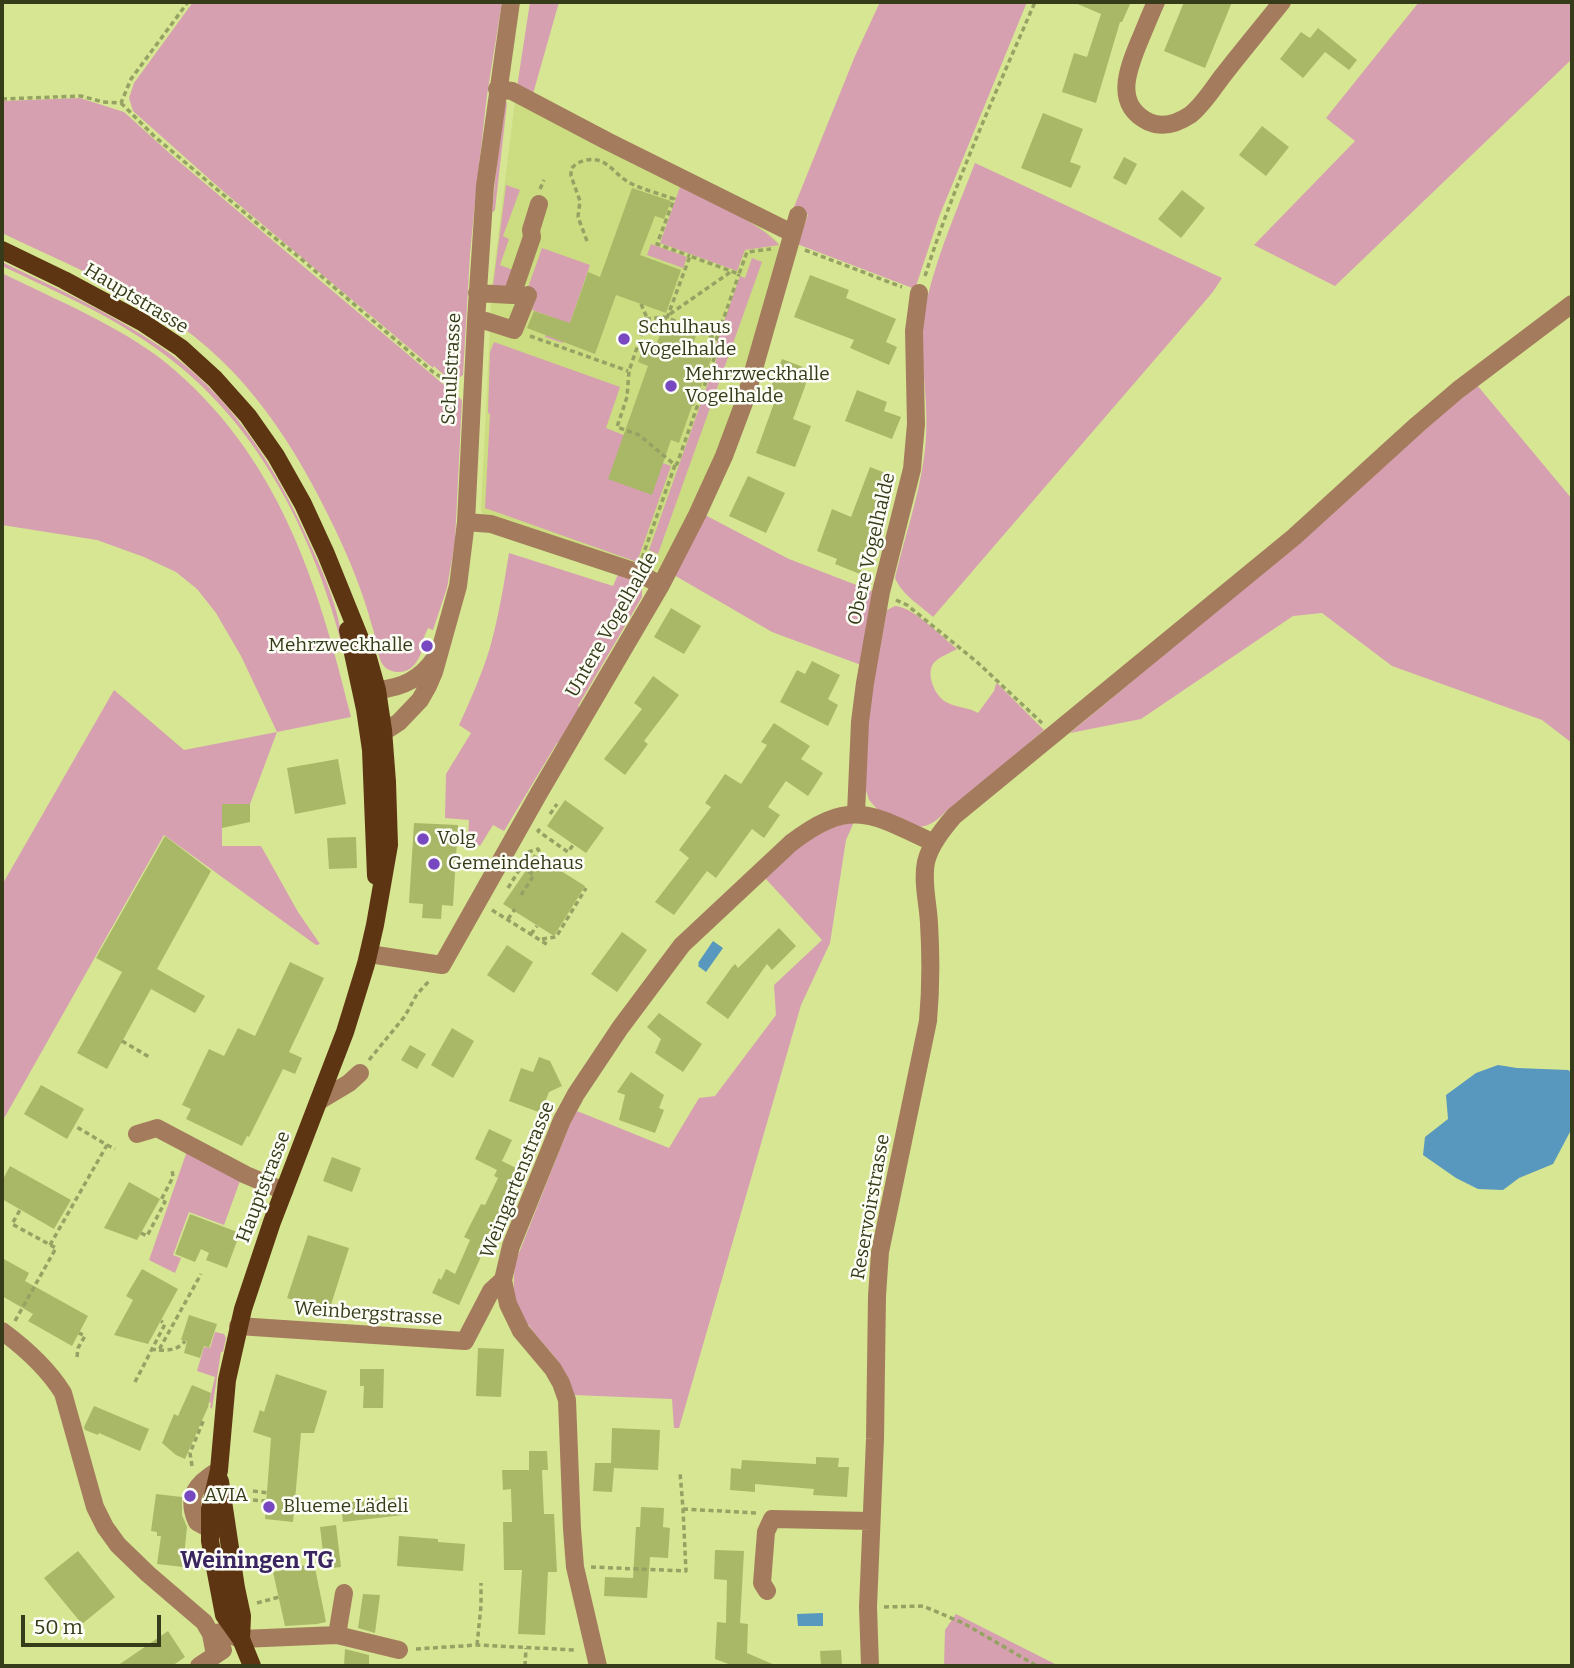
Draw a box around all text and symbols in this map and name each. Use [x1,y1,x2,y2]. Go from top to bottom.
street label: Hauptstrasse [80,259,192,339]
street label: Schulstrasse [438,312,466,426]
place label: Schulhaus Vogelhalde [638,317,736,361]
marker: Schulhaus Vogelhalde [616,331,632,347]
place label: Mehrzweckhalle Vogelhalde [685,364,830,408]
marker: Mehrzweckhalle Vogelhalde [663,378,679,394]
street label: Obere Vogelhalde [843,471,901,627]
street label: Untere Vogelhalde [561,548,663,702]
place label: Mehrzweckhalle [268,635,413,657]
marker: Mehrzweckhalle [419,638,435,654]
place label: Volg [437,828,476,850]
marker: Volg [415,831,431,847]
place label: Gemeindehaus [448,853,583,875]
marker: Gemeindehaus [426,856,442,872]
street label: Weingartenstrasse [476,1098,560,1262]
street label: Hauptstrasse [232,1128,296,1246]
street label: Reservoirstrasse [847,1132,895,1282]
street label: Weinbergstrasse [293,1297,443,1331]
place label: AVIA [204,1485,248,1507]
marker: AVIA [182,1488,198,1504]
place label: Blueme Lädeli [283,1496,408,1518]
marker: Blueme Lädeli [261,1499,277,1515]
district label: Weiningen TG [180,1548,334,1576]
scale bar [24,1602,164,1646]
text: 50 m [34,1614,83,1640]

